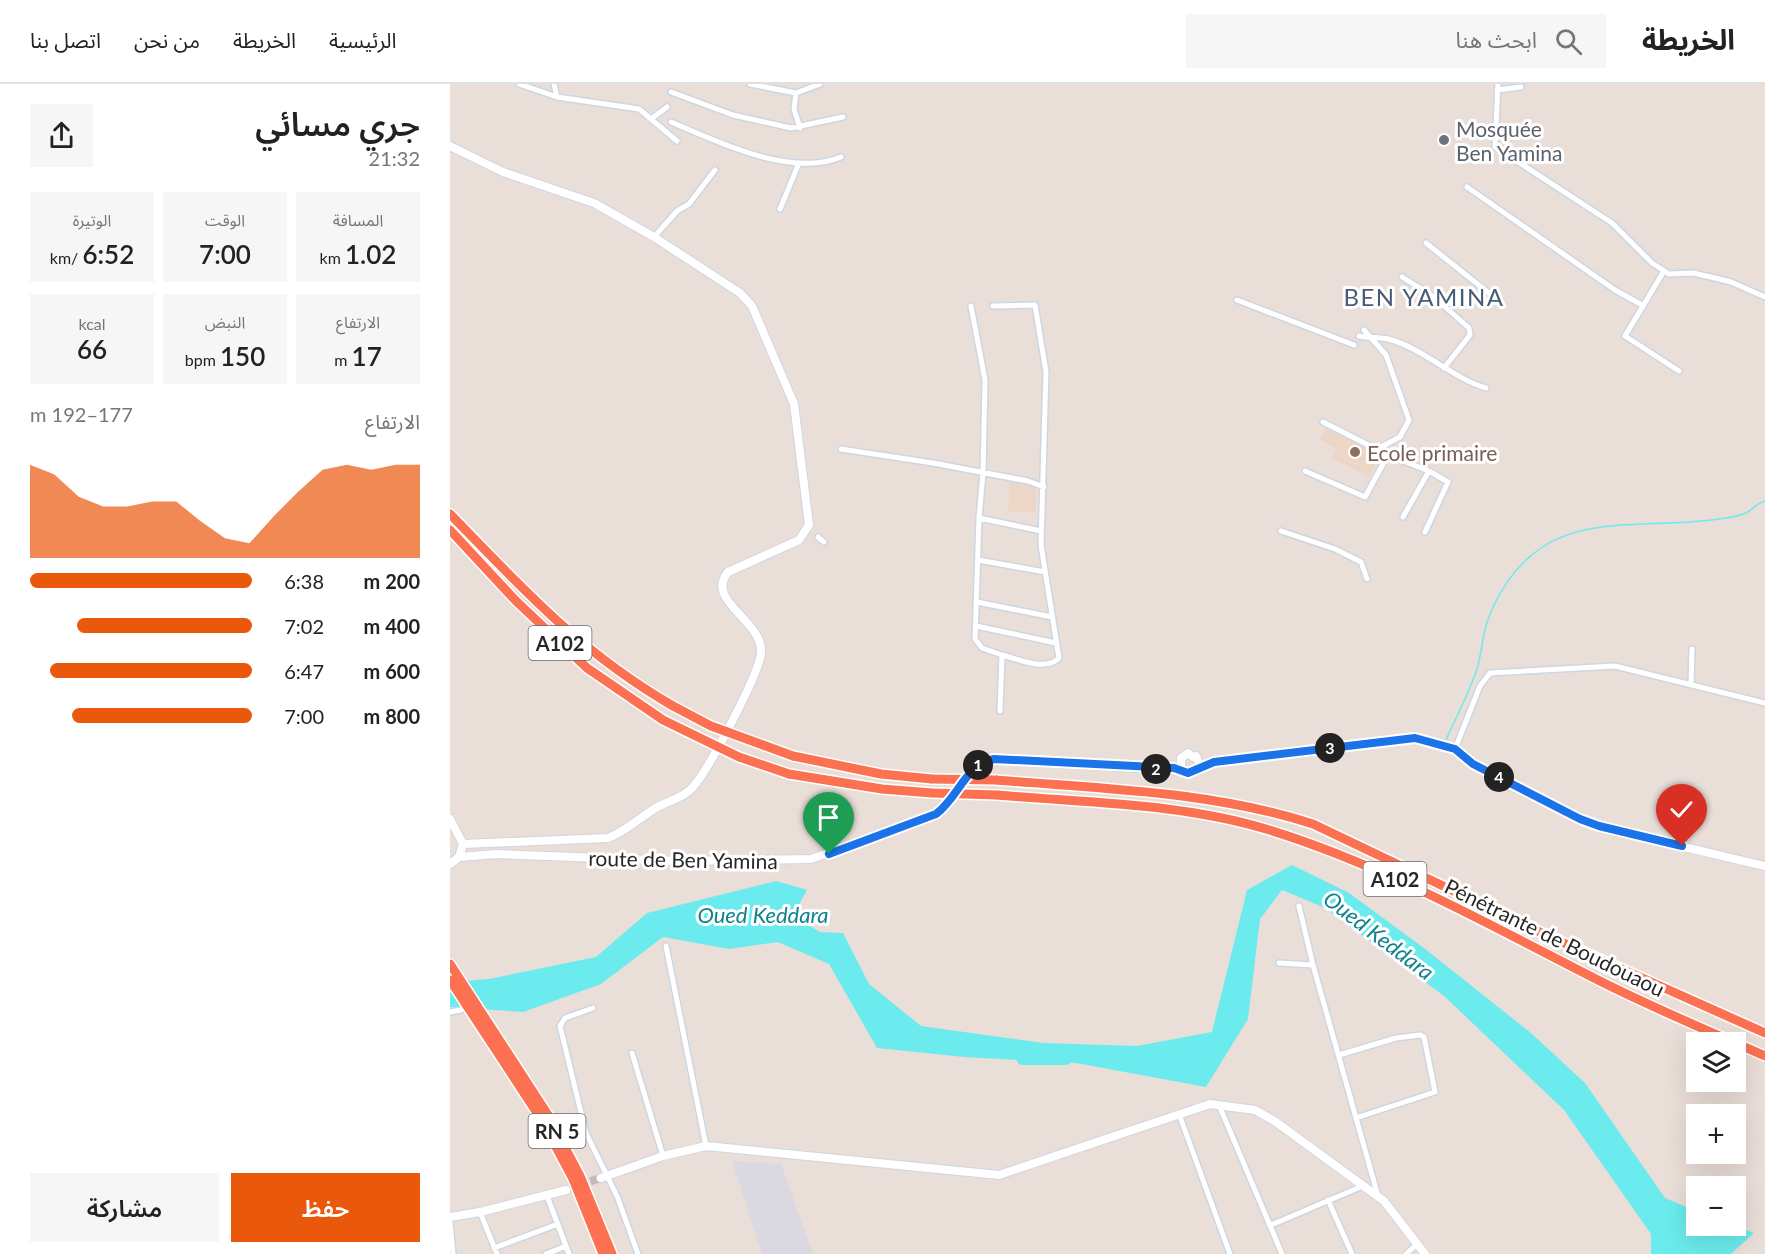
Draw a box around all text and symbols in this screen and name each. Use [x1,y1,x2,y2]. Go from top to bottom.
search box [1186,14,1606,68]
text: الخريطة [1642,22,1735,56]
icon: search [1552,25,1585,58]
text: ابحث هنا [1456,26,1537,53]
text: اتصل بنا [30,27,101,52]
text: من نحن [134,27,200,52]
text: الخريطة [233,27,296,52]
text: الرئيسية [329,27,396,52]
text: جري مسائي [255,103,420,143]
button: share [30,104,93,167]
place label: Mosquée Ben Yamina [1456,116,1562,165]
marker: Mosquée Ben Yamina [1437,133,1451,147]
text: 21:32 [369,146,420,170]
text: الوتيرة [73,210,111,229]
text: الوقت [205,210,245,229]
text: المسافة [333,210,383,229]
text: 6:52 [82,238,134,270]
text: 7:00 [199,238,251,270]
text: 1.02 [345,238,396,270]
text: /km [50,248,82,267]
text: km [320,248,345,267]
district label: BEN YAMINA [1343,282,1505,311]
text: النبض [205,312,245,331]
text: الارتفاع [336,312,380,331]
text: kcal [78,314,106,333]
text: 66 [77,333,107,365]
text: 150 [220,340,265,372]
text: 17 [352,340,382,372]
text: bpm [185,350,220,369]
text: m [334,350,352,369]
text: 177–192 m [30,402,133,426]
text: الارتفاع [365,409,420,433]
place label: Ecole primaire [1367,440,1497,465]
marker: Ecole primaire [1348,445,1362,459]
text: 6:38 [284,569,324,593]
text: 200 m [364,569,420,593]
text: 7:02 [284,614,324,638]
text: 400 m [364,614,420,638]
road number: A102 [528,626,592,660]
text: 6:47 [284,659,324,683]
text: 600 m [364,659,420,683]
text: 7:00 [284,704,324,728]
text: 800 m [364,704,420,728]
pin: 3 [1315,733,1345,763]
text: 3 [1325,738,1335,757]
pin: 1 [963,750,993,780]
pin: 2 [1141,754,1171,784]
text: 1 [973,755,983,774]
text: 2 [1151,759,1161,778]
pin: 4 [1484,762,1514,792]
text: 4 [1494,767,1504,786]
pin [1656,784,1707,846]
pin [803,792,854,854]
icon: check [1665,793,1698,826]
icon: arrive [812,801,845,834]
street label: route de Ben Yamina [588,845,778,873]
road number: A102 [1364,862,1426,896]
street label: Pénétrante de Boudouaou [1441,873,1669,1001]
water label: Oued Keddara [1318,885,1440,985]
water label: Oued Keddara [697,901,829,928]
map controls [1686,1032,1746,1236]
button: layers [1686,1032,1746,1092]
button: + [1686,1104,1746,1164]
road number: RN 5 [528,1114,586,1148]
button: مشاركة [30,1173,219,1242]
button: حفظ [231,1173,420,1242]
button: − [1686,1176,1746,1236]

